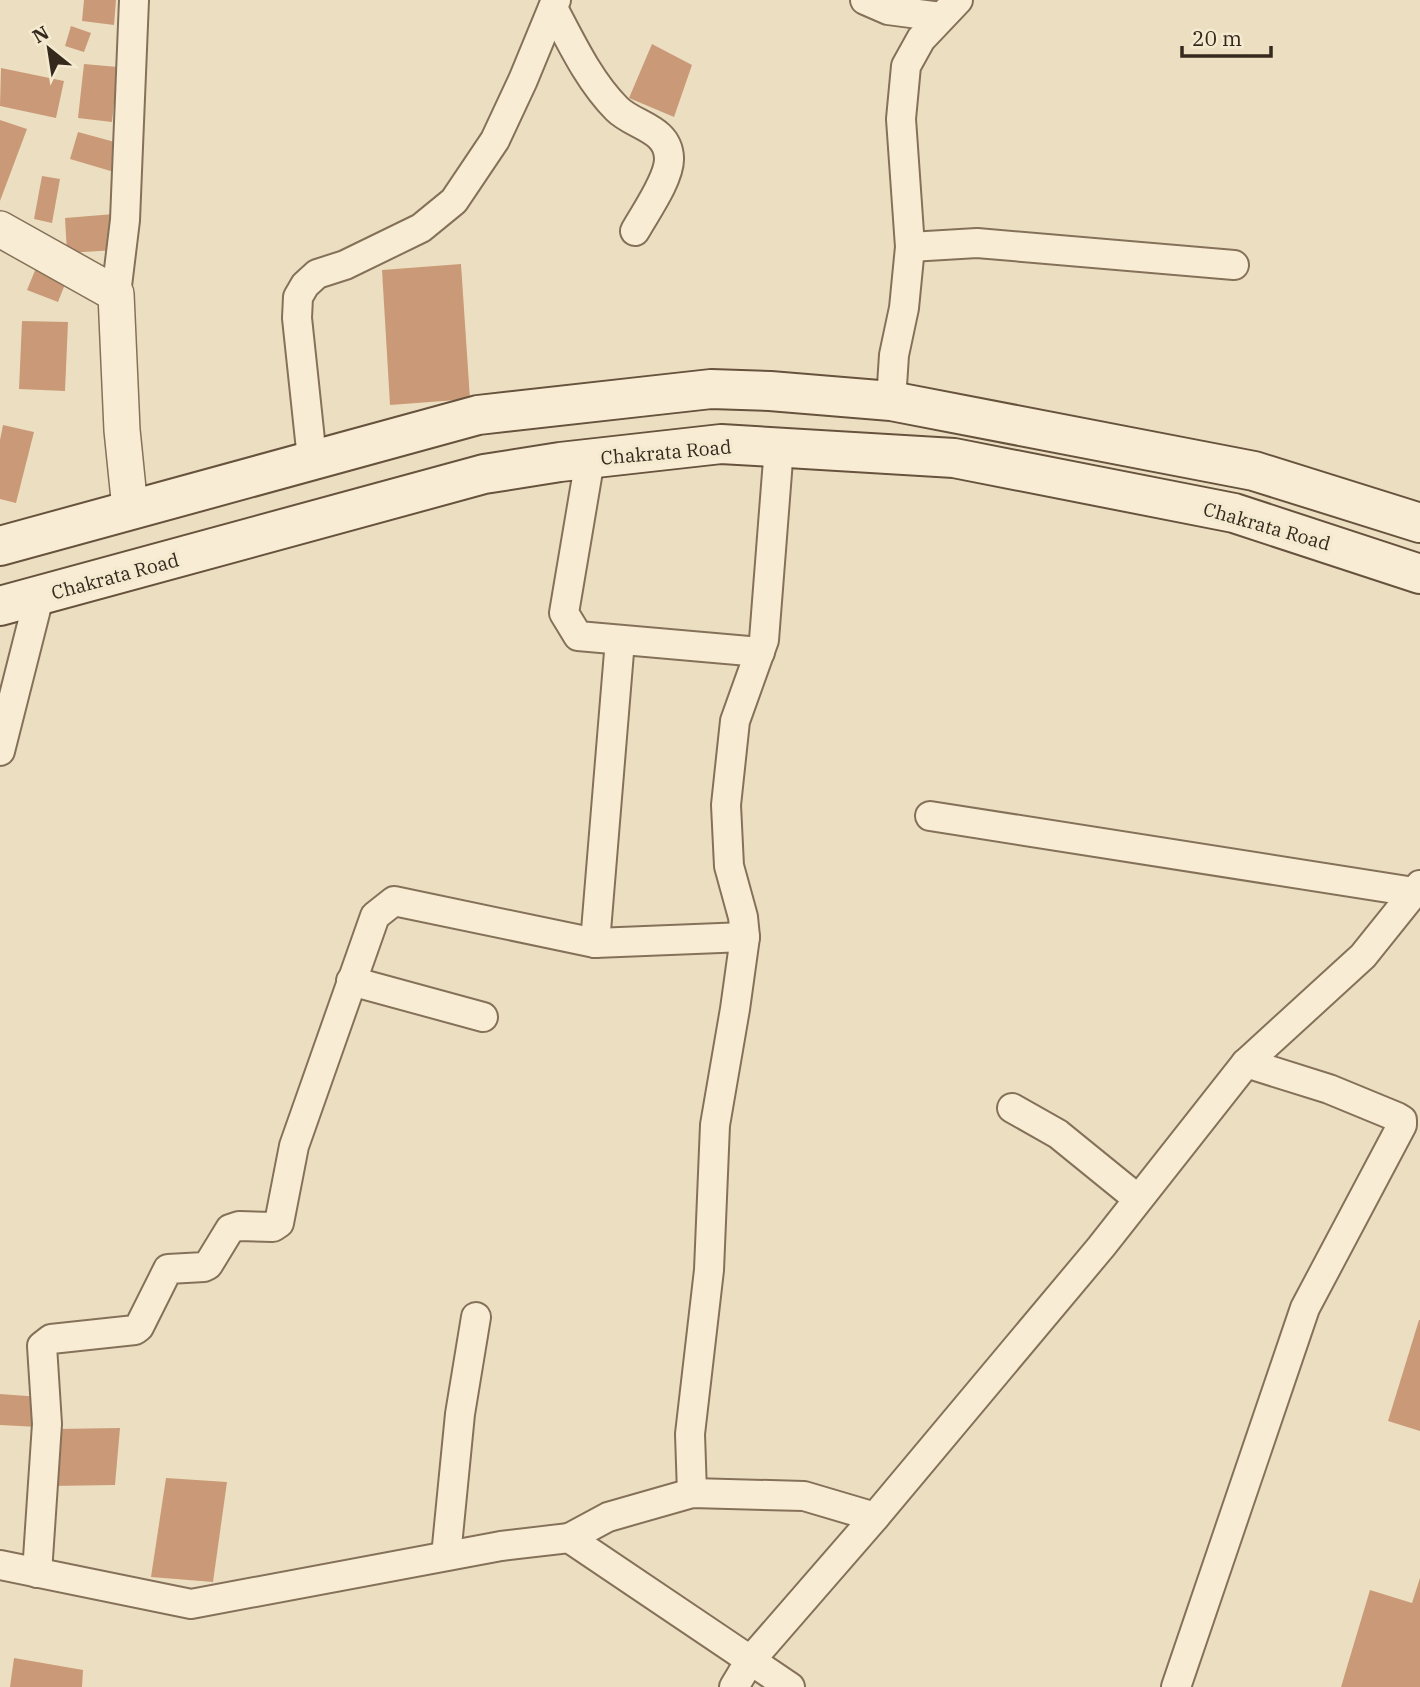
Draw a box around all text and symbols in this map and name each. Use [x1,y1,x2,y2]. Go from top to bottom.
north arrow [14,14,84,84]
scale bar [1182,14,1271,58]
text: N [28,20,53,48]
text: 20 m [1192,24,1242,52]
street label: Chakrata Road [600,434,732,470]
street label: Chakrata Road [1201,496,1333,556]
street label: Chakrata Road [49,547,181,605]

